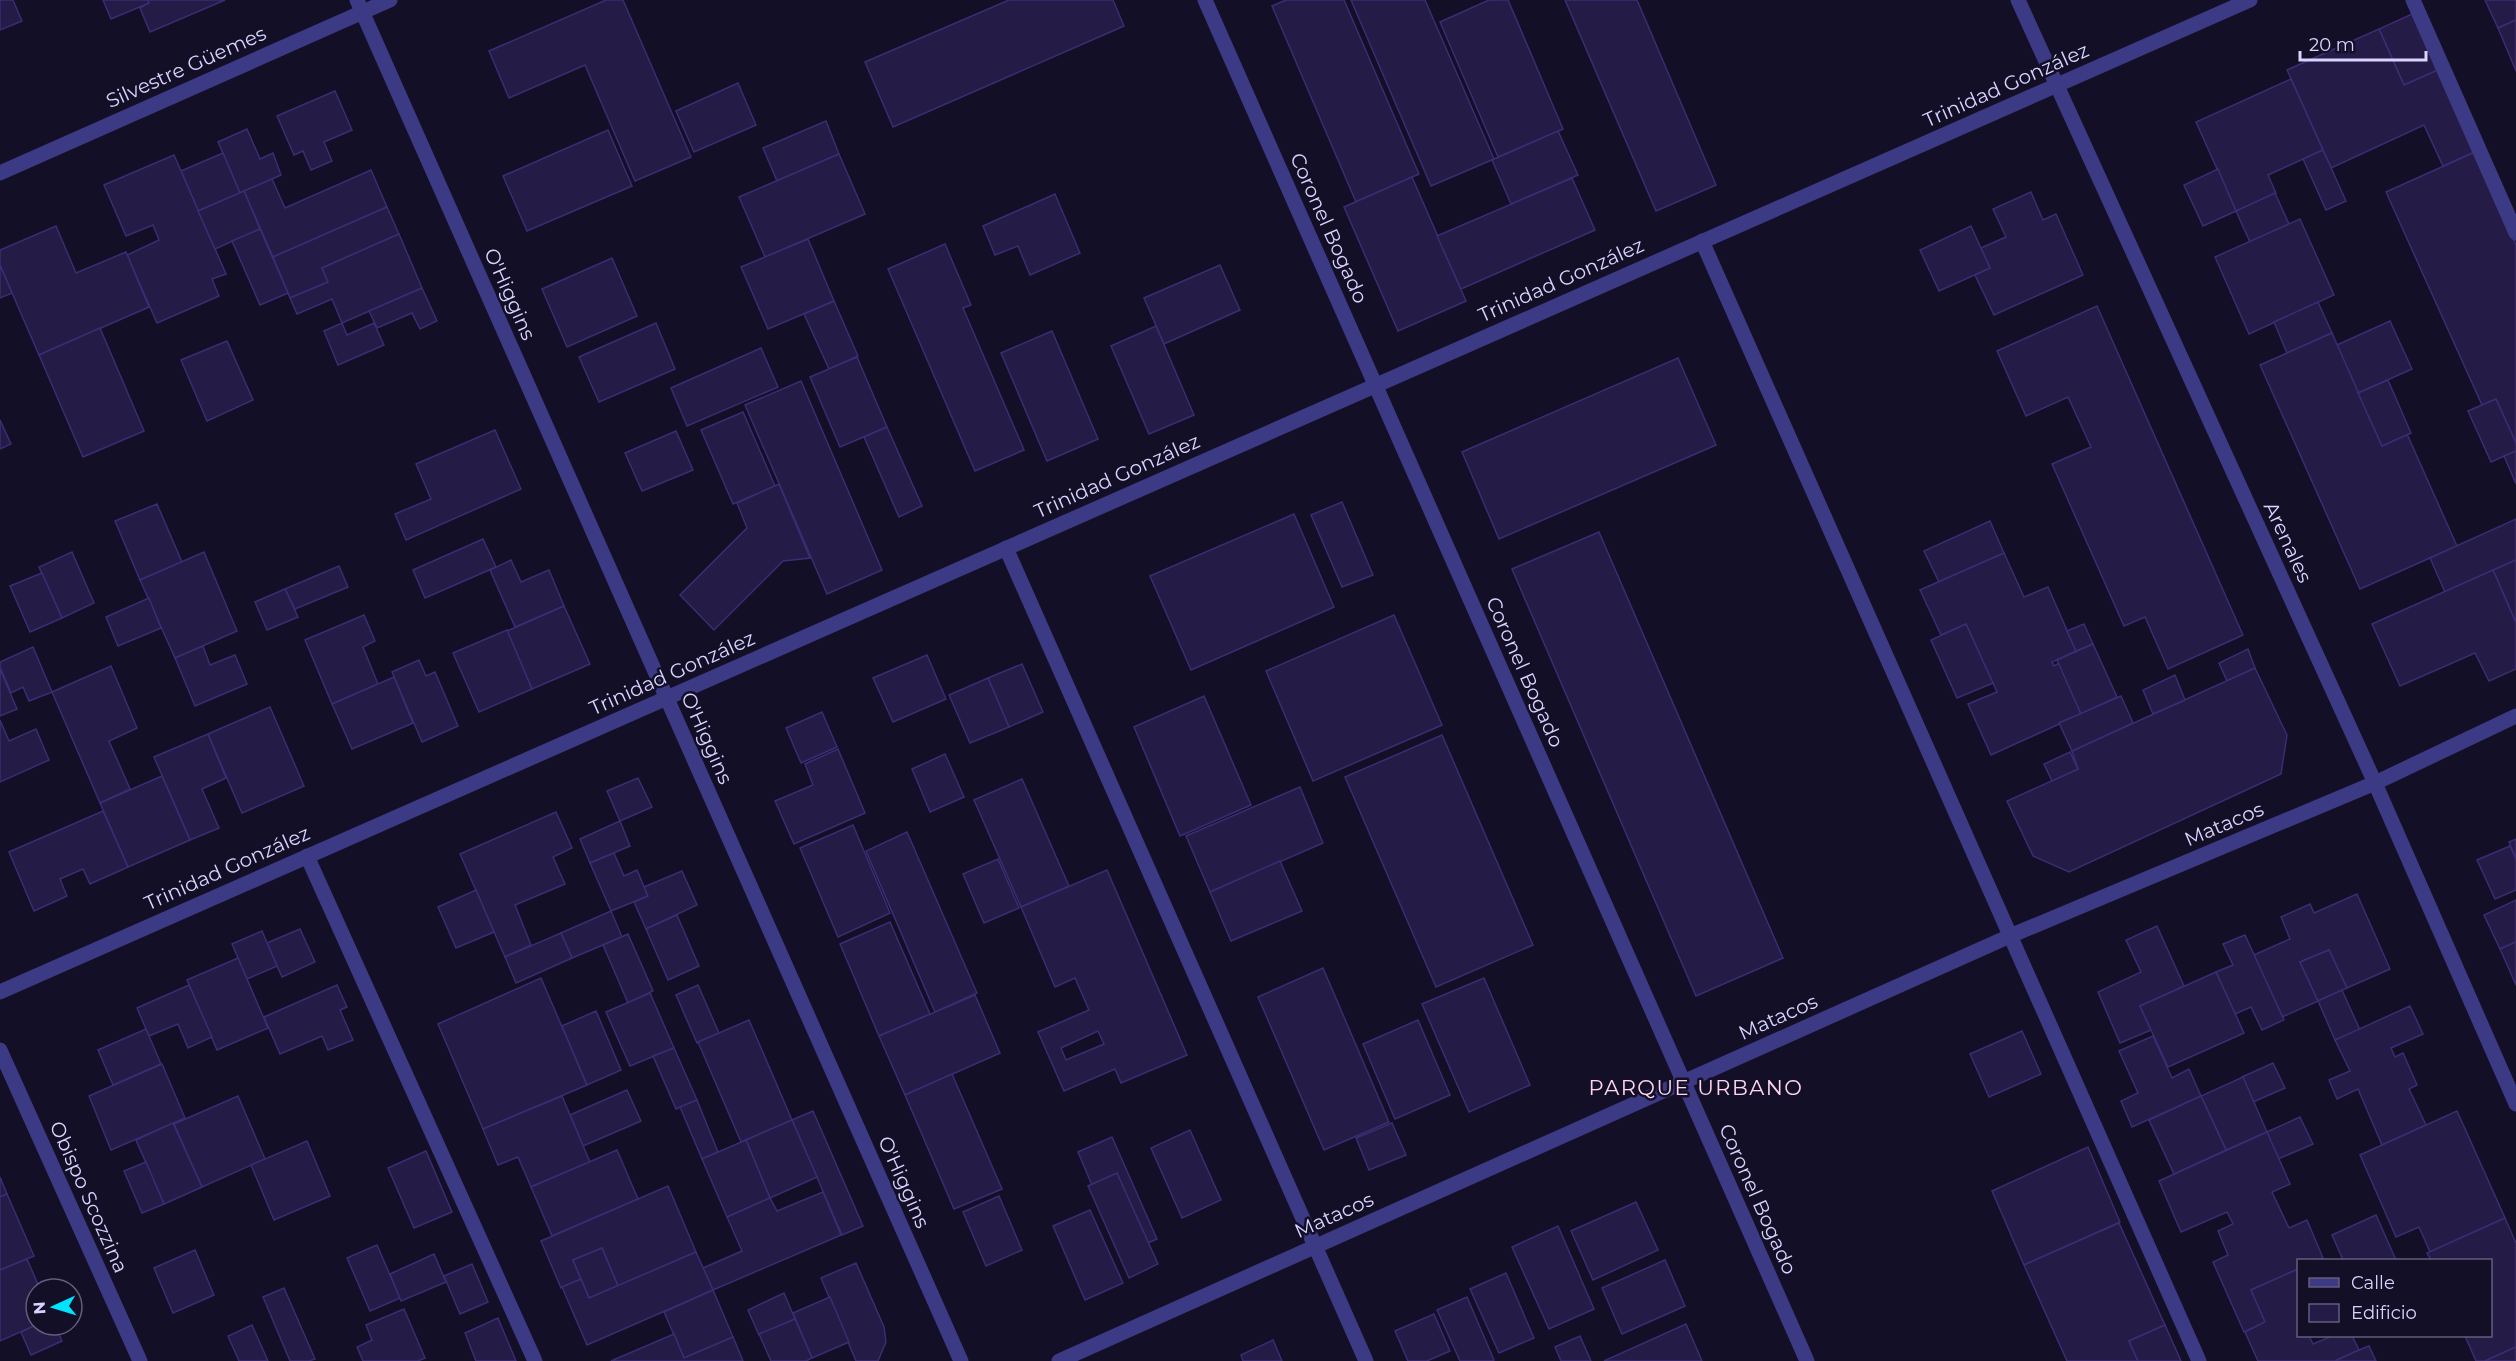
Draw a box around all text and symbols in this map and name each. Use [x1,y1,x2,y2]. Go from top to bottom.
street label: Silvestre Güemes [102,21,270,113]
scale bar [2300,24,2426,62]
text: 20 m [2309,34,2355,56]
street label: Trinidad González [1920,38,2092,132]
street label: Coronel Bogado [1285,149,1373,307]
street label: Trinidad González [1475,233,1647,327]
street label: O'Higgins [479,244,541,344]
street label: Trinidad González [1031,429,1203,523]
street label: Arenales [2259,498,2317,587]
street label: Coronel Bogado [1481,593,1569,751]
street label: Trinidad González [586,626,758,720]
street label: O'Higgins [676,688,738,788]
street label: Matacos [2181,796,2267,851]
street label: Trinidad González [141,821,313,915]
street label: Matacos [1735,989,1821,1045]
district label: PARQUE URBANO [1589,1075,1803,1100]
street label: Obispo Scozzina [45,1117,133,1277]
street label: Coronel Bogado [1714,1120,1802,1278]
street label: O'Higgins [873,1132,935,1232]
street label: Matacos [1291,1187,1377,1243]
legend [2297,1259,2492,1337]
text: Calle [2351,1272,2395,1294]
north arrow [24,1277,84,1337]
text: N [30,1301,49,1315]
text: Edificio [2351,1302,2417,1324]

